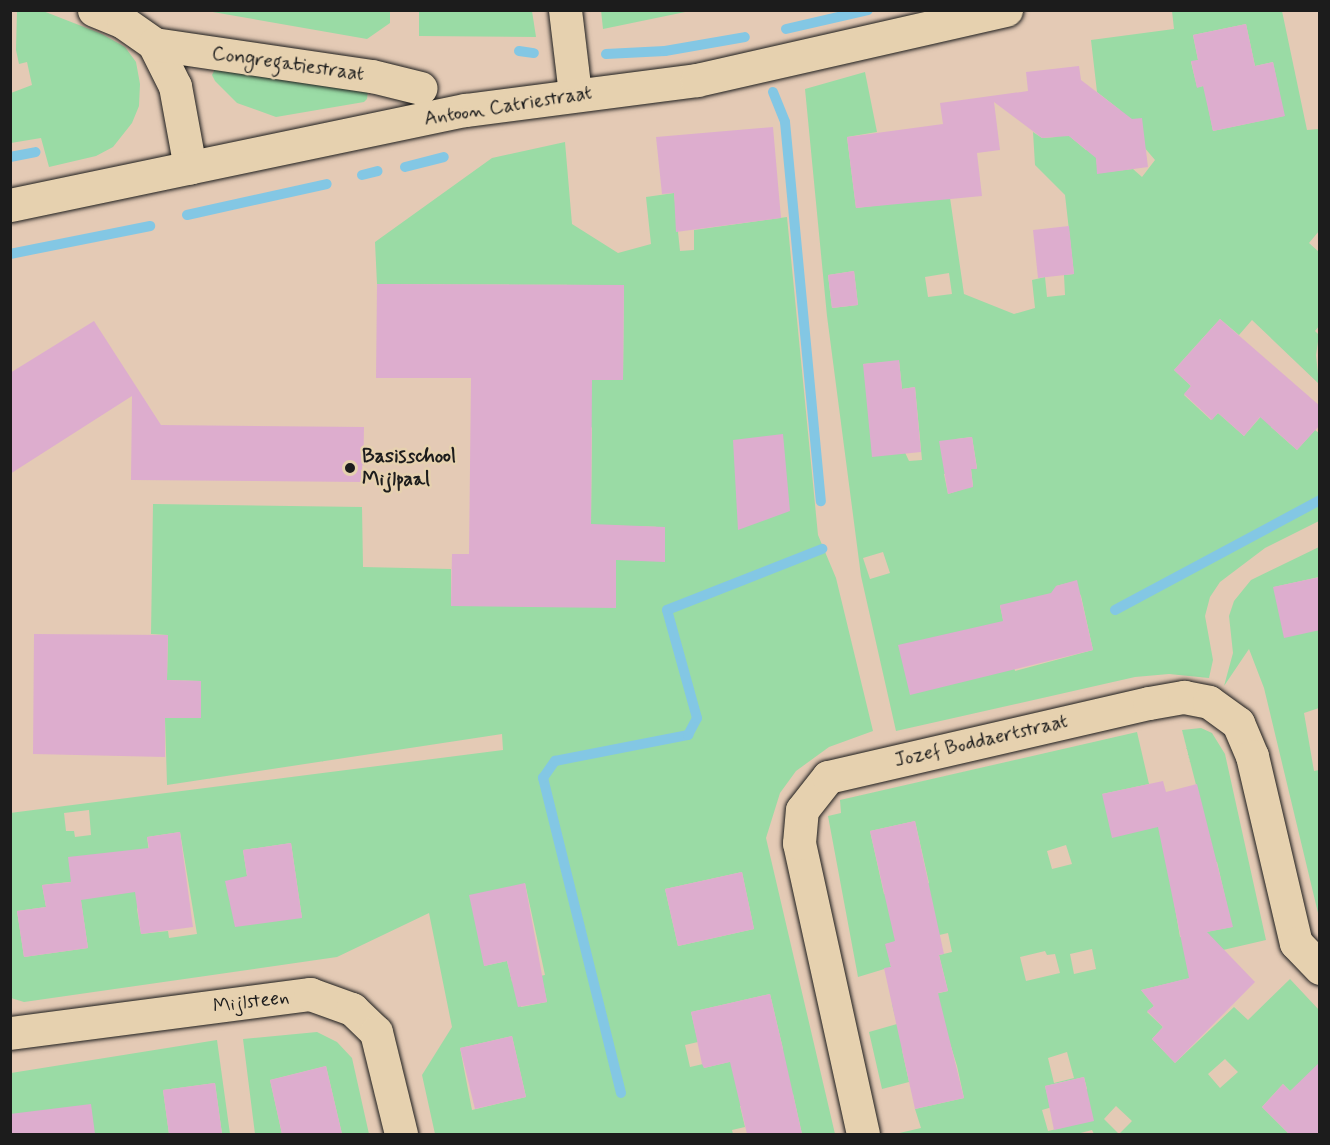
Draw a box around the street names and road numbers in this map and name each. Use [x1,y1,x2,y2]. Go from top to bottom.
street label: Congregatiestraat [210,41,366,87]
street label: Antoon Catriestraat [422,81,594,131]
street label: Jozef Boddaertstraat [892,709,1070,773]
street label: Mijlsteen [212,985,290,1019]

